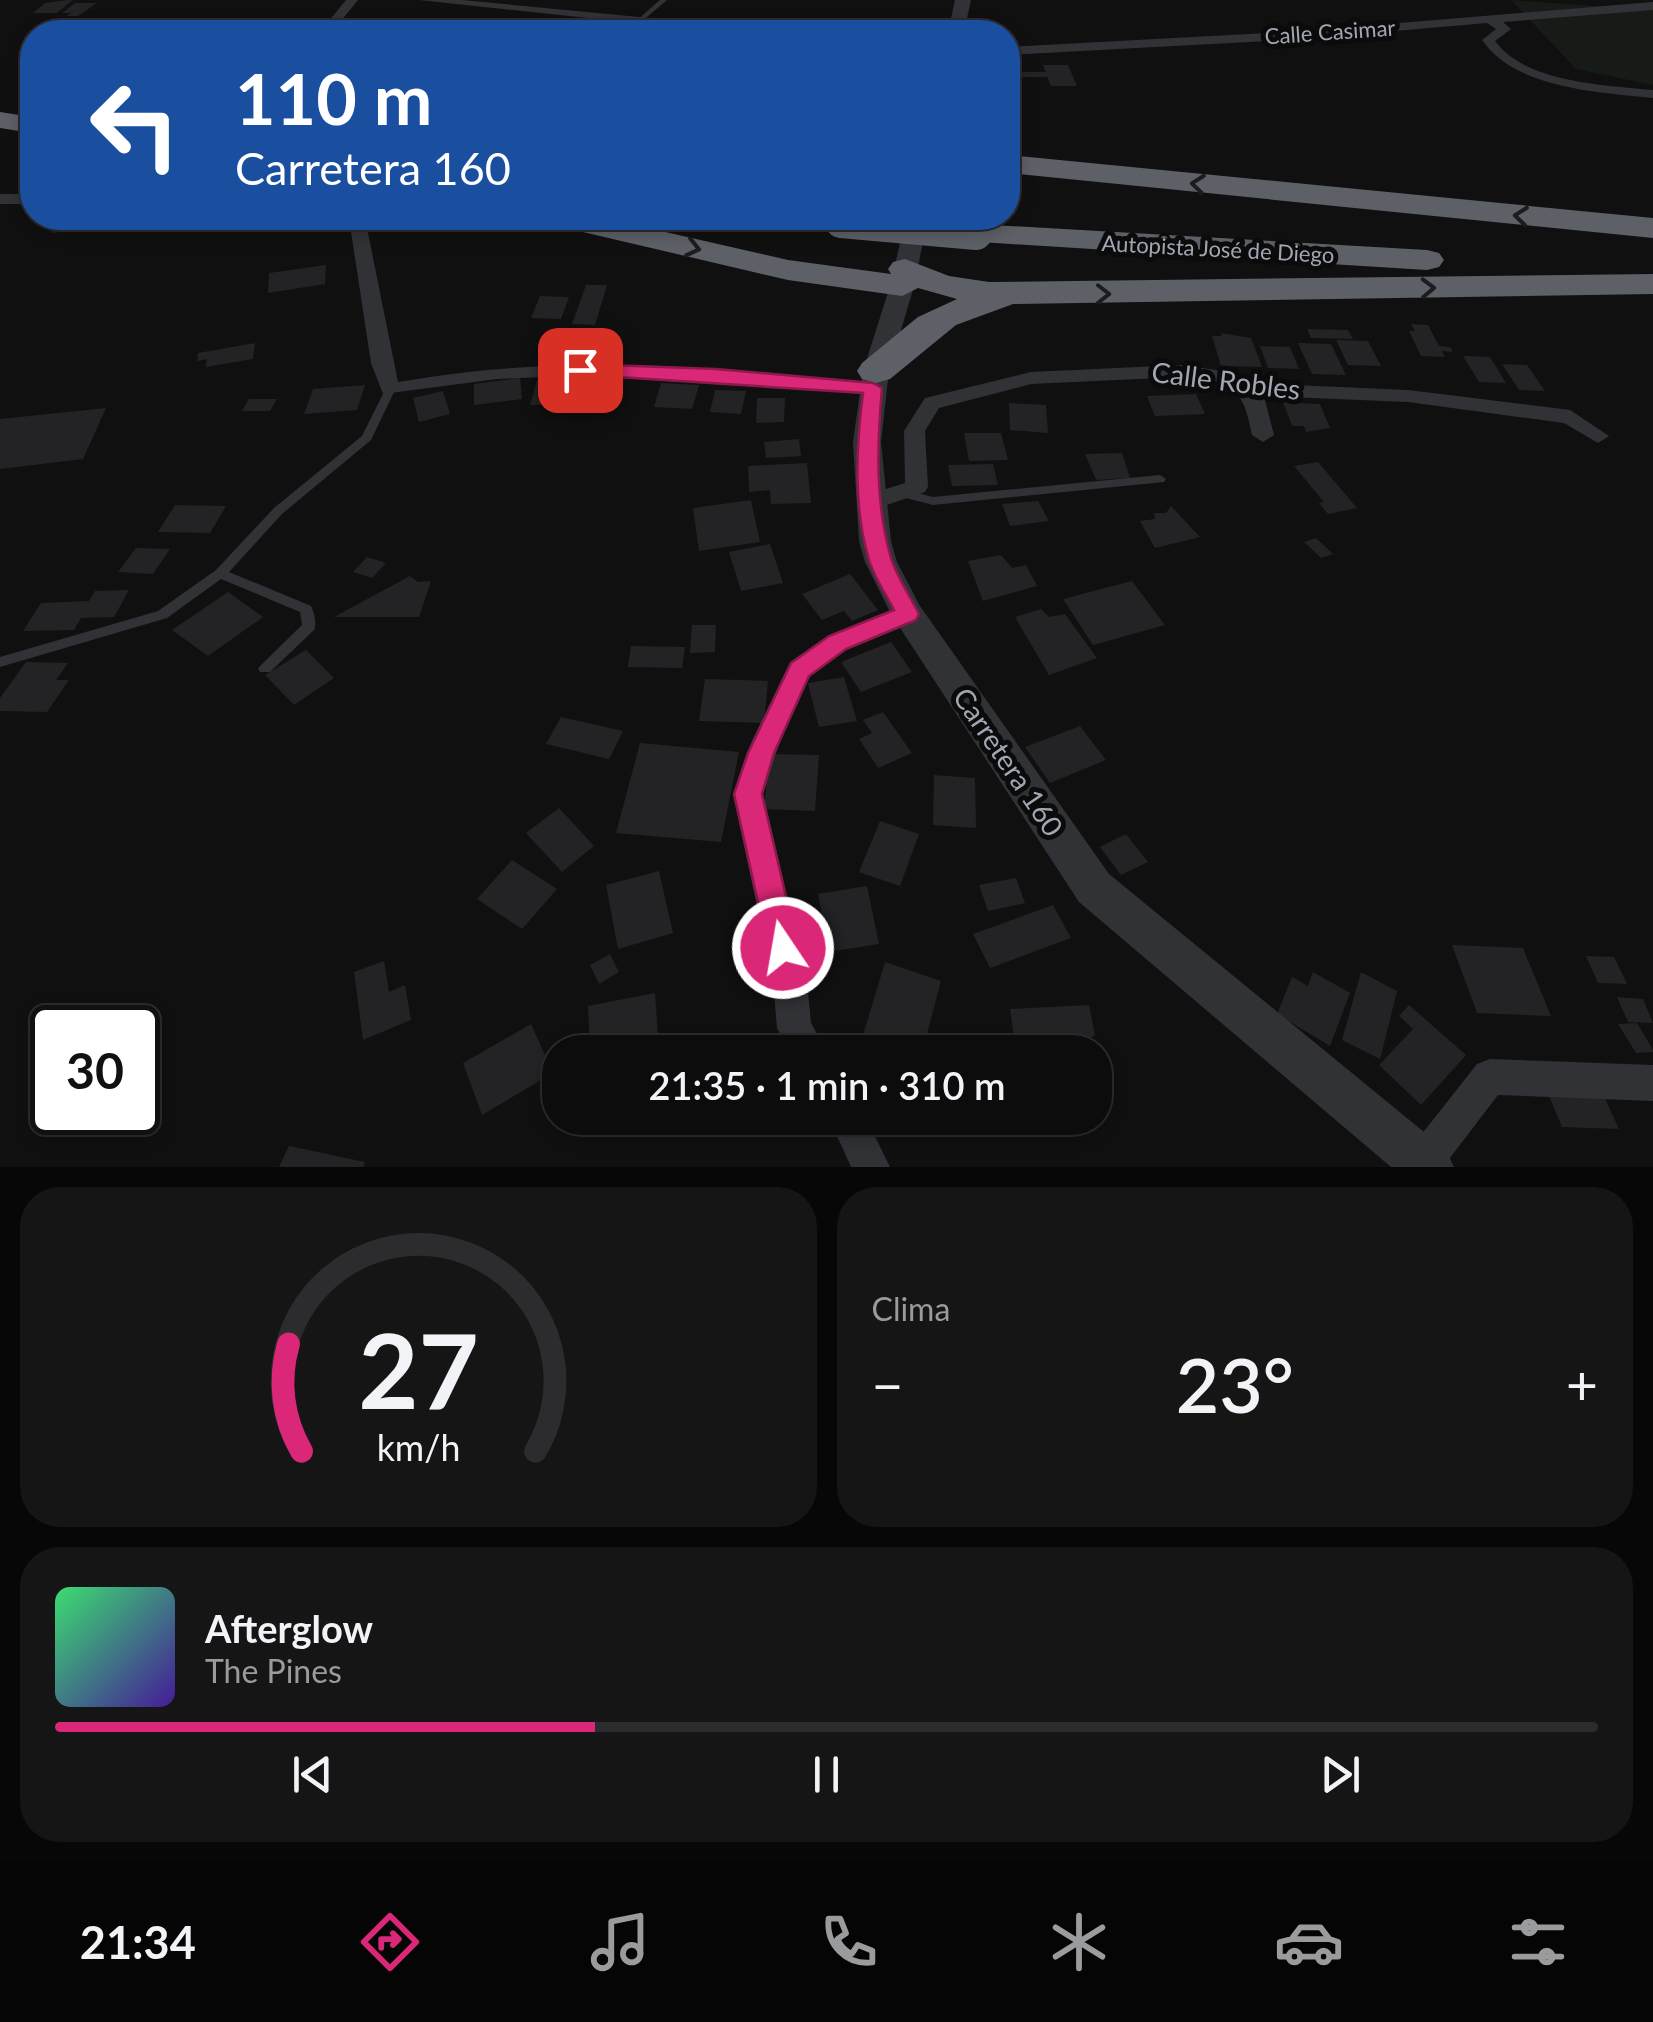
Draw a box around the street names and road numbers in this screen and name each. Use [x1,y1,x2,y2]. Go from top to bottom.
street label: Calle Casimar [1264,13,1396,50]
street label: Autopista José de Diego [1101,229,1335,268]
street label: Calle Robles [1150,354,1302,406]
street label: Carretera 160 [947,681,1071,842]

